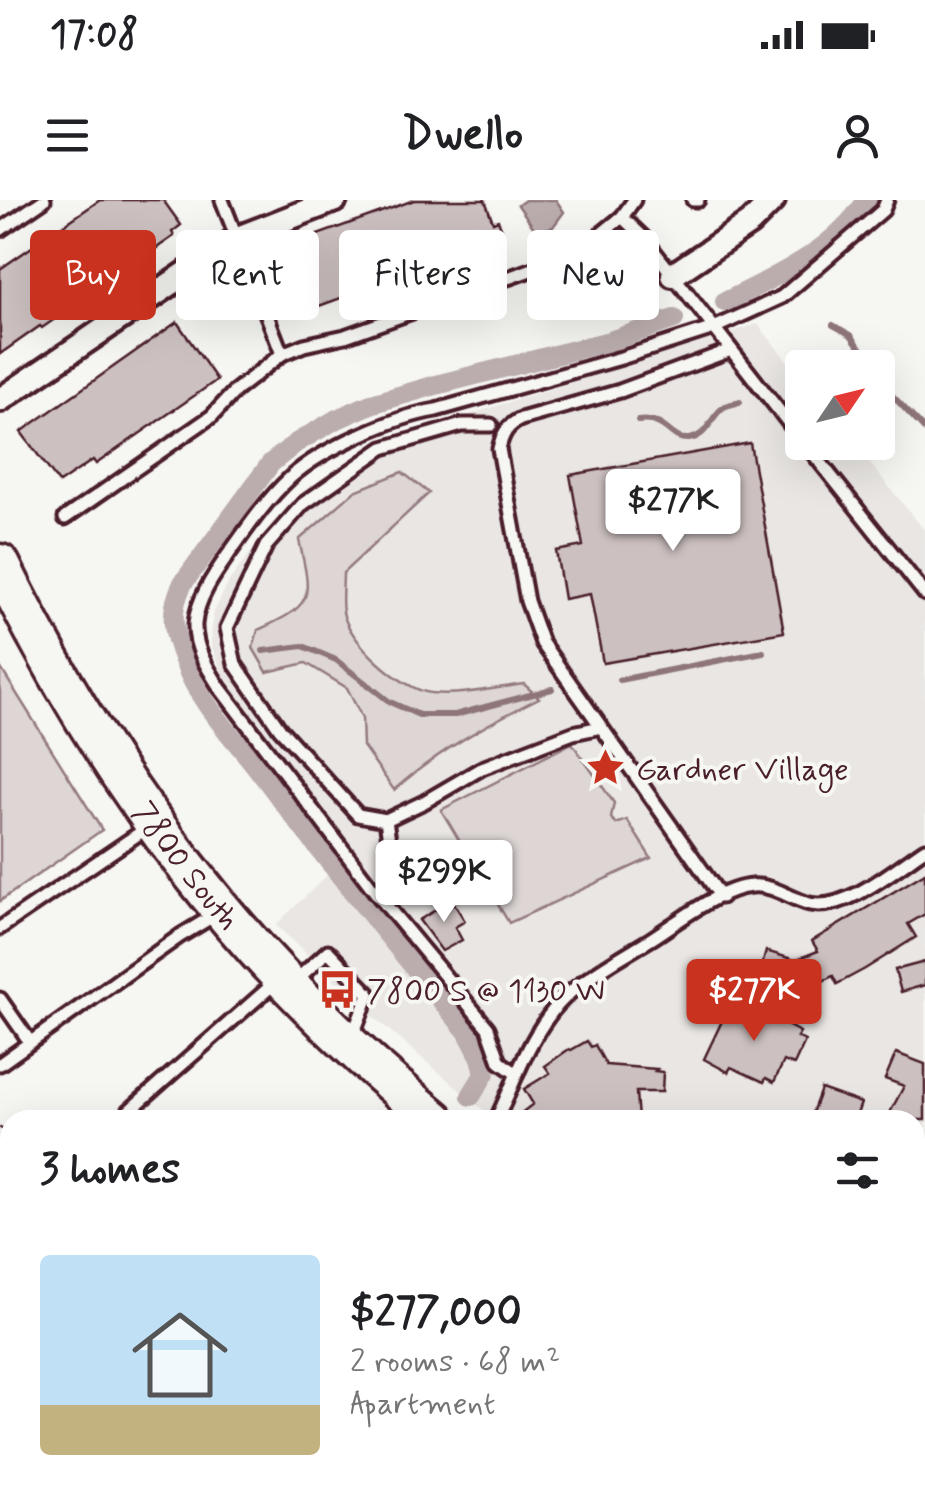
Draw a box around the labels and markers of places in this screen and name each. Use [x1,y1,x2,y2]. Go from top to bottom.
pin: $277K [603,469,743,554]
place icon: Gardner Village [585,747,627,789]
place label: Gardner Village [636,749,849,793]
pin: $299K [374,840,514,925]
pin: $277K [684,959,824,1044]
bus stop icon: 7800 S @ 1130 W [316,969,358,1011]
place label: 7800 S @ 1130 W [367,971,605,1013]

